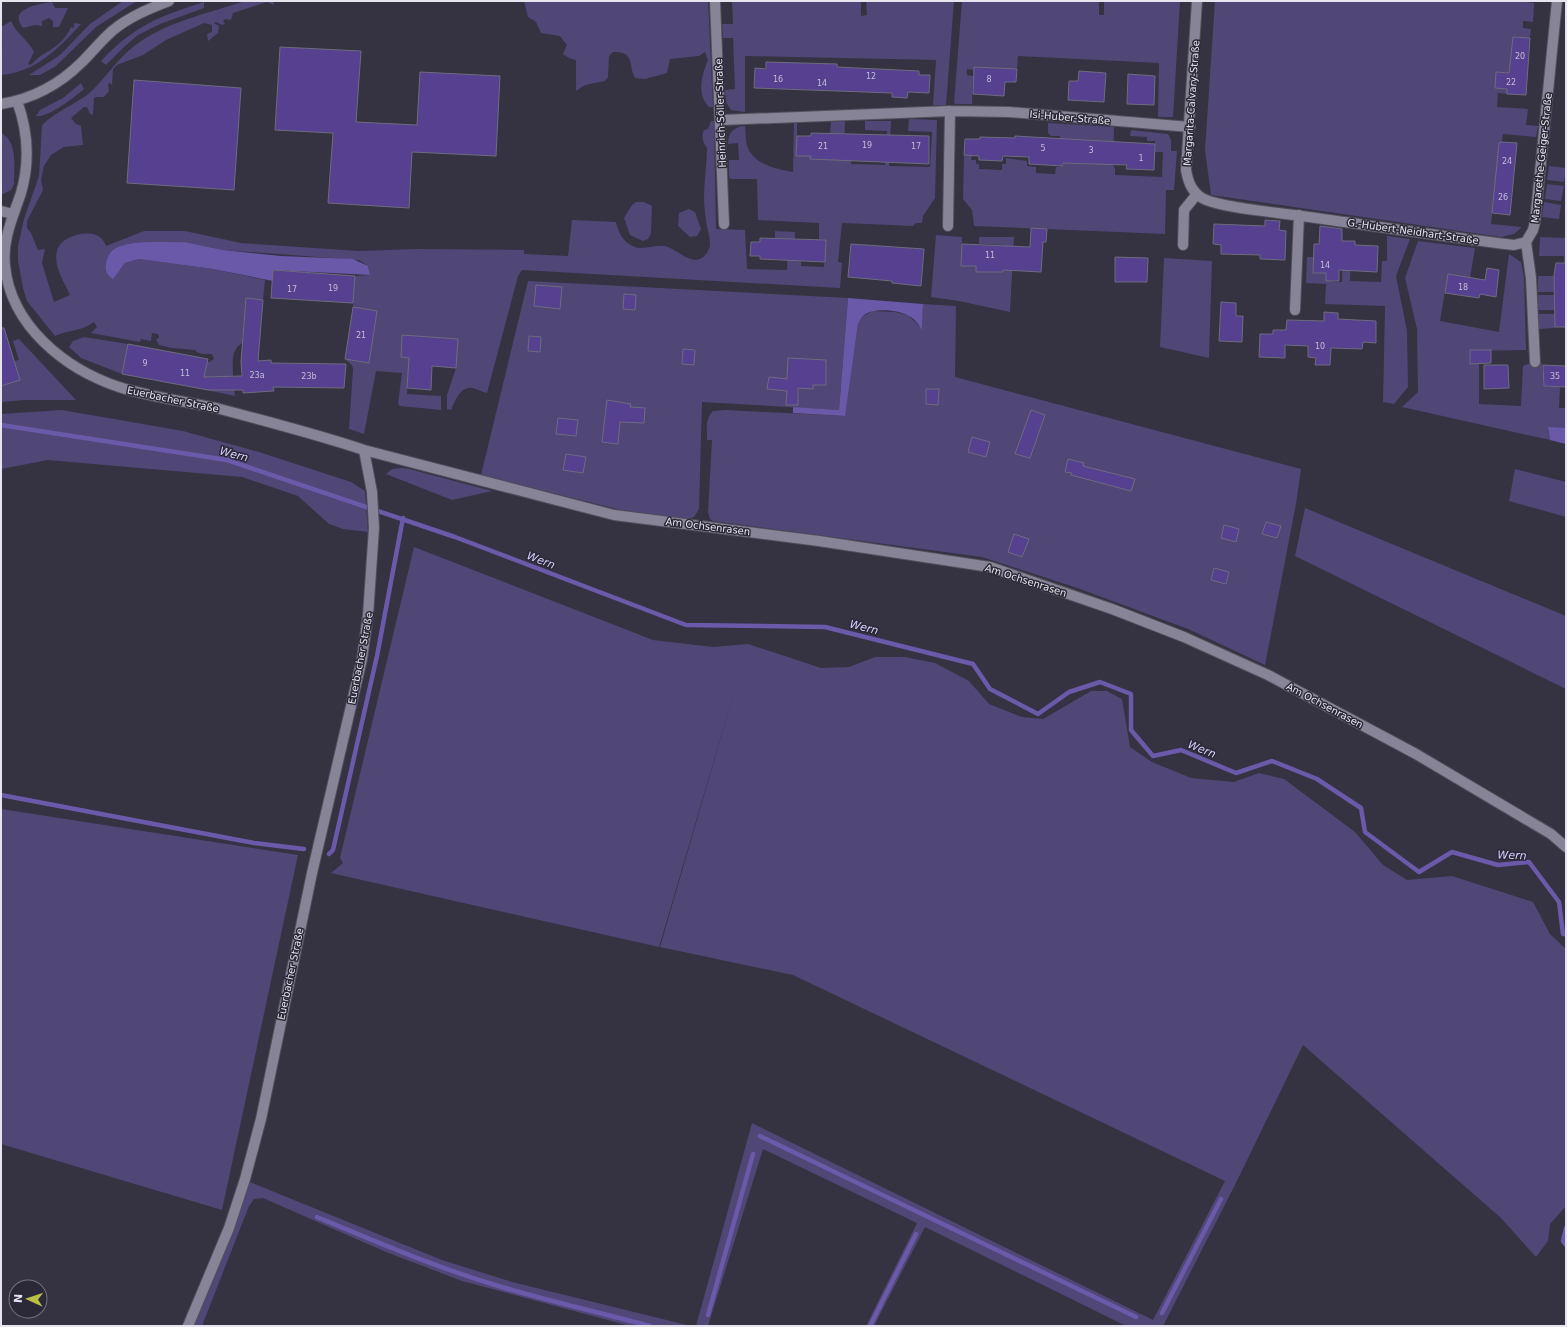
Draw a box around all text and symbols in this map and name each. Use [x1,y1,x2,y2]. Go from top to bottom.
street label: Margarita-Calvary-Straße [1182,40,1201,166]
house number: 20 [1515,52,1525,61]
street label: Heinrich-Söller-Straße [713,58,728,168]
house number: 12 [866,72,876,81]
house number: 16 [773,75,783,84]
house number: 8 [986,75,992,84]
house number: 22 [1506,78,1516,87]
house number: 14 [817,79,827,88]
street label: Margarethe-Geiger-Straße [1529,92,1554,224]
street label: Isi-Huber-Straße [1029,108,1111,127]
house number: 19 [862,141,872,150]
house number: 21 [818,142,828,151]
house number: 17 [911,142,921,151]
house number: 5 [1040,144,1046,153]
house number: 3 [1088,146,1094,155]
house number: 1 [1138,154,1144,163]
house number: 24 [1502,157,1512,166]
house number: 26 [1498,193,1508,202]
street label: G.-Hubert-Neidhart-Straße [1347,217,1479,246]
house number: 11 [985,251,995,260]
house number: 14 [1320,261,1330,270]
house number: 18 [1458,283,1468,292]
house number: 19 [328,284,338,293]
house number: 17 [287,285,297,294]
house number: 21 [356,331,366,340]
house number: 10 [1315,342,1325,351]
house number: 9 [142,359,148,368]
house number: 11 [180,369,190,378]
house number: 23a [249,371,265,380]
house number: 23b [301,372,317,381]
house number: 35 [1550,372,1560,381]
street label: Euerbacher Straße [126,384,220,415]
water label: Wern [218,444,250,465]
street label: Am Ochsenrasen [665,516,751,537]
water label: Wern [525,549,557,572]
street label: Am Ochsenrasen [984,562,1068,599]
street label: Euerbacher Straße [346,611,375,705]
water label: Wern [848,618,880,637]
street label: Am Ochsenrasen [1285,681,1365,730]
water label: Wern [1186,738,1218,761]
water label: Wern [1497,848,1527,863]
street label: Euerbacher Straße [275,927,306,1021]
north arrow [8,1279,48,1319]
text: N [12,1294,25,1303]

